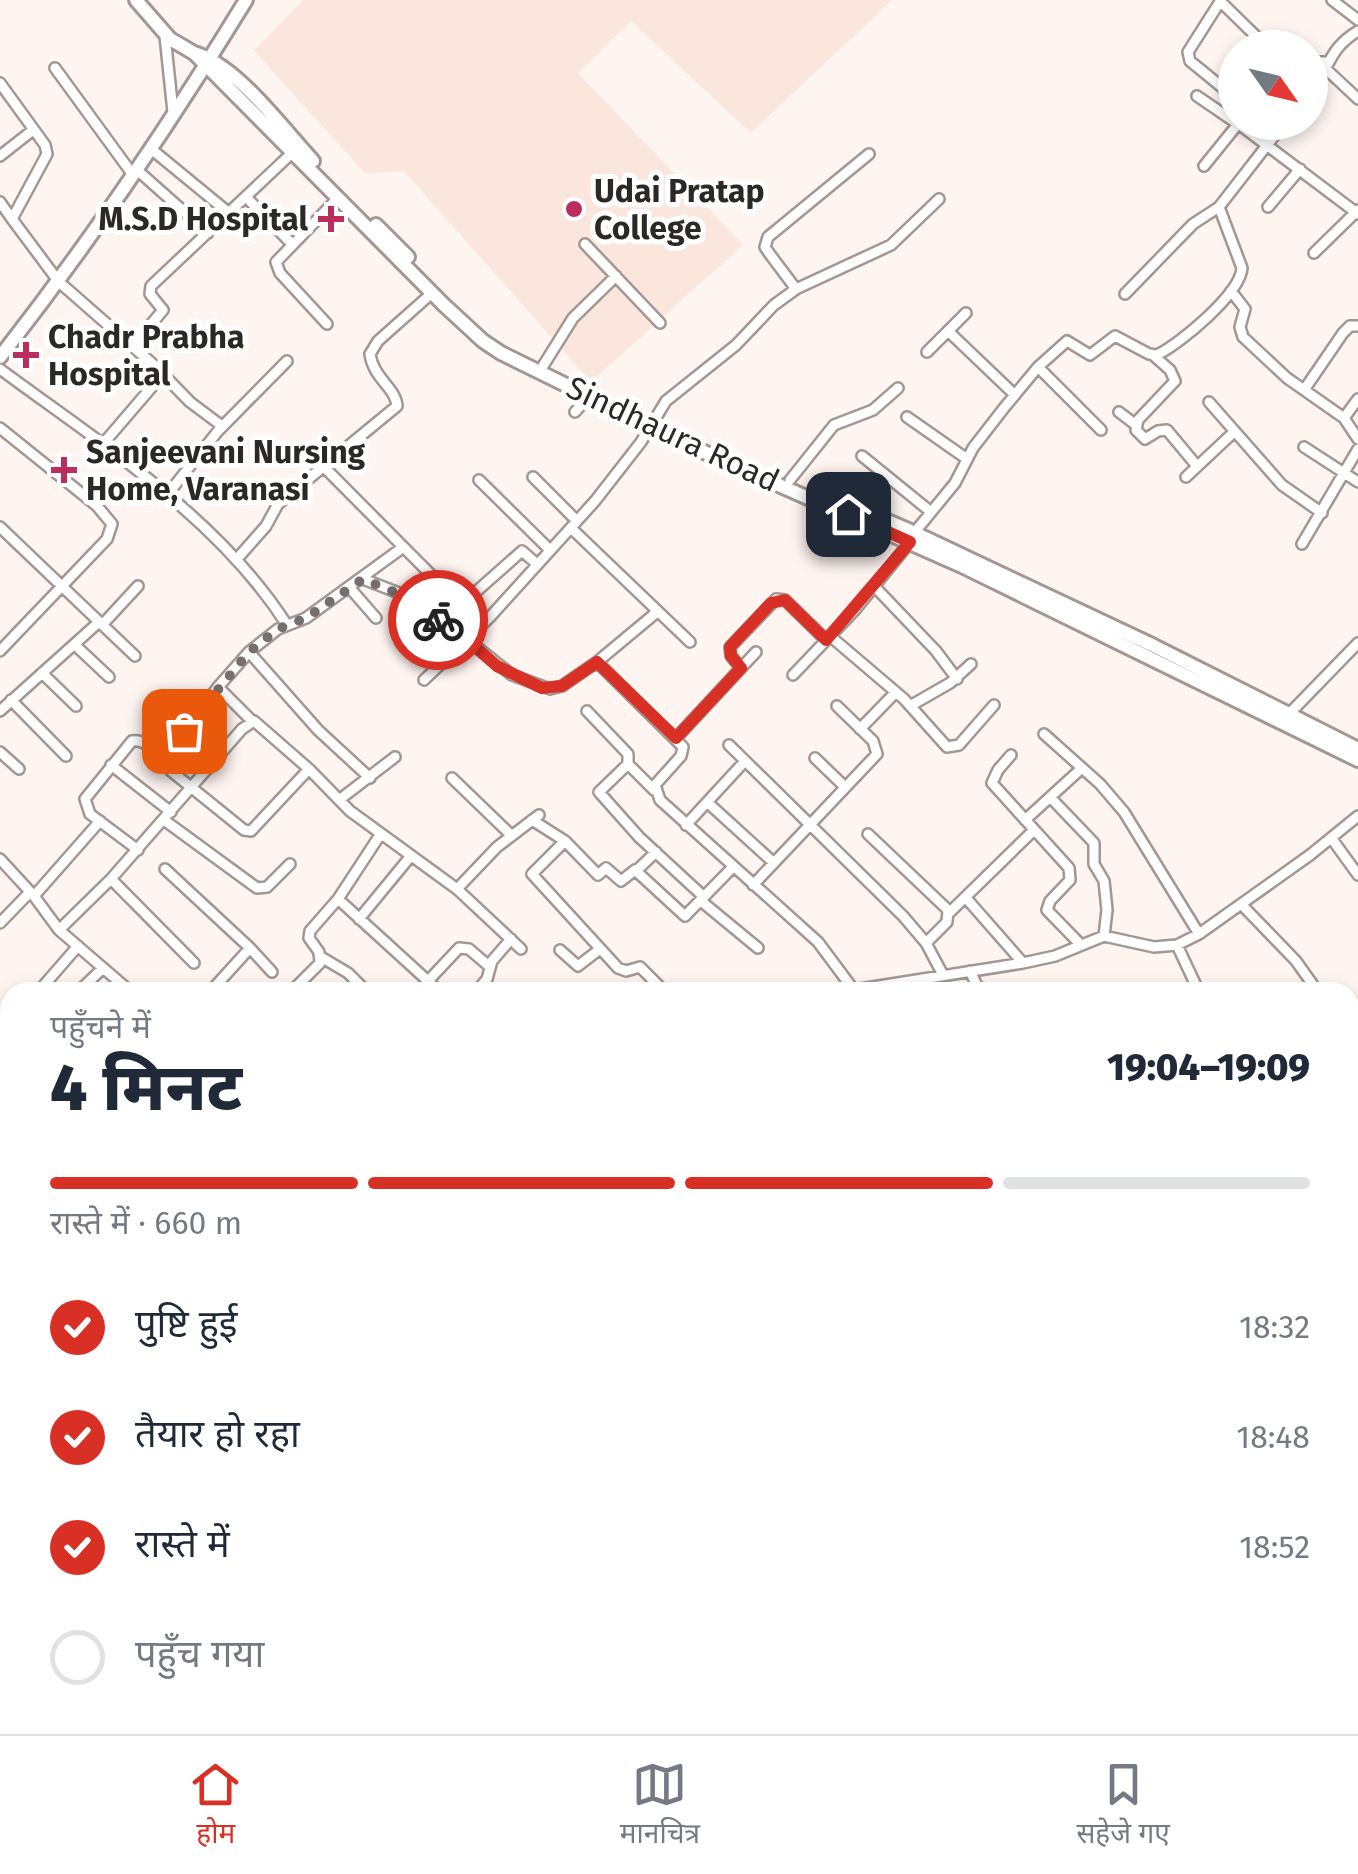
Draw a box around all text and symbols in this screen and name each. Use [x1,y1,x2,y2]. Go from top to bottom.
north arrow [1218,30,1328,140]
map controls [1218,30,1328,140]
place label: Udai Pratap College [594,172,765,247]
marker: Udai Pratap College [563,198,585,220]
place label: M.S.D Hospital [98,200,308,238]
marker: M.S.D Hospital [318,206,344,232]
place label: Chadr Prabha Hospital [48,318,245,393]
marker: Chadr Prabha Hospital [13,342,39,368]
street label: Sindhaura Road [561,368,785,500]
place label: Sanjeevani Nursing Home, Varanasi [86,433,366,508]
marker: Sanjeevani Nursing Home, Varanasi [51,457,77,483]
pin [806,472,891,557]
icon: home [821,487,876,542]
courier [388,570,488,670]
icon: bike [411,593,466,648]
pin [142,689,227,774]
icon: bag [157,704,212,759]
text: पहुँचने में [50,1008,151,1046]
text: 19:04–19:09 [1107,1044,1310,1090]
text: 4 मिनट [50,1049,242,1127]
text: रास्ते में · 660 m [50,1204,242,1242]
icon: check [50,1300,105,1355]
text: पुष्टि हुई [135,1301,238,1347]
text: 18:32 [1239,1308,1310,1346]
icon: check [50,1410,105,1465]
text: तैयार हो रहा [135,1411,300,1457]
text: 18:48 [1236,1418,1310,1456]
icon: check [50,1520,105,1575]
text: रास्ते में [135,1521,230,1567]
text: 18:52 [1239,1528,1310,1566]
text: पहुँच गया [135,1631,264,1677]
tab: होम [188,1757,243,1854]
tab: मानचित्र [620,1757,700,1854]
tab: सहेजे गए [1076,1757,1170,1854]

